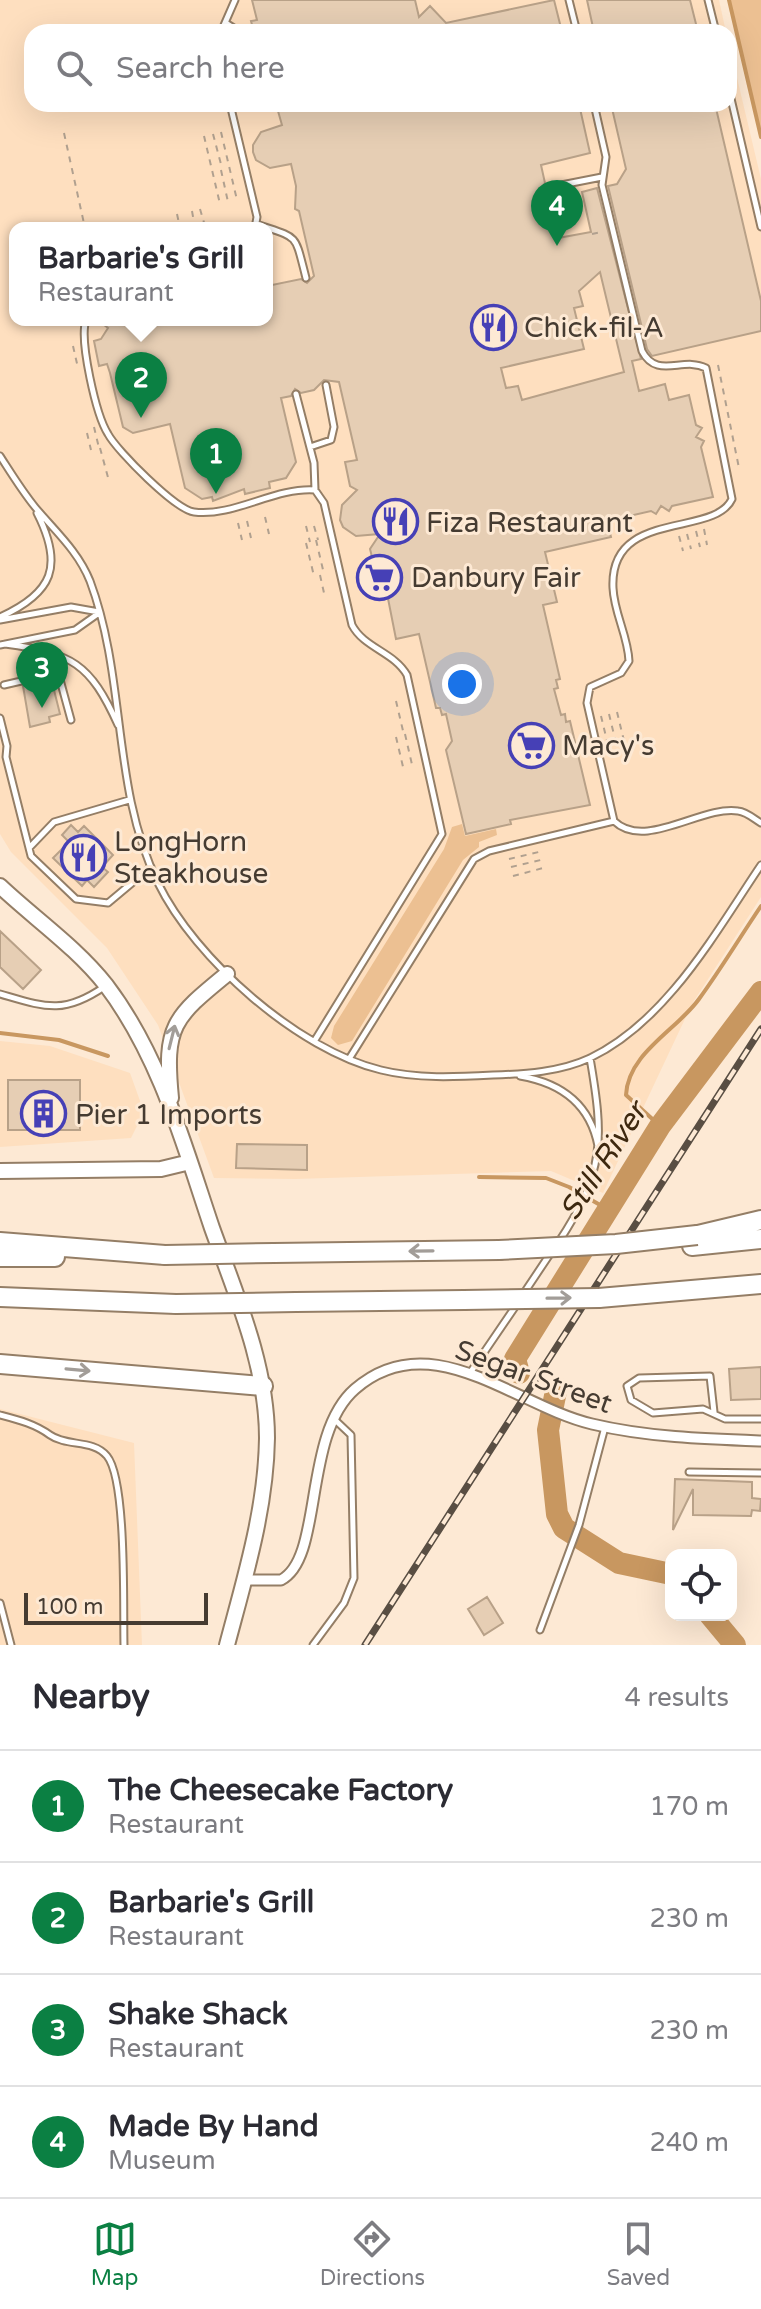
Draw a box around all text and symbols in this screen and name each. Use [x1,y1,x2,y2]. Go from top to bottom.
search box [24,24,737,112]
icon: search [52,46,96,90]
text: Search here [116,50,285,87]
pin: 4 [531,180,583,246]
popup [9,222,273,326]
text: Barbarie's Grill [38,240,244,277]
text: Restaurant [38,277,174,308]
restaurant icon: Chick-fil-A [469,303,517,351]
place label: Chick-fil-A [524,311,664,345]
pin: 2 [115,352,167,418]
pin: 1 [190,428,242,494]
restaurant icon: Fiza Restaurant [371,498,419,546]
place label: Fiza Restaurant [426,506,633,540]
supermarket icon: Danbury Fair [356,553,404,601]
place label: Danbury Fair [411,561,581,595]
pin: 3 [16,642,68,708]
your location [442,664,482,704]
supermarket icon: Macy's [507,721,555,769]
place label: Macy's [562,729,654,763]
place label: LongHorn Steakhouse [114,825,268,891]
restaurant icon: LongHorn Steakhouse [59,833,107,881]
one-way arrow [166,1024,181,1050]
building icon: Pier 1 Imports [20,1090,68,1138]
water label: Still River [552,1093,657,1227]
place label: Pier 1 Imports [75,1098,262,1132]
one-way arrow [408,1243,435,1259]
one-way arrow [545,1291,572,1306]
street label: Segar Street [451,1333,617,1421]
one-way arrow [64,1363,91,1378]
map controls [665,1549,737,1621]
button: locate [665,1549,737,1621]
scale bar [24,1589,208,1625]
text: 100 m [36,1594,103,1620]
text: Nearby [32,1677,150,1718]
text: 4 results [624,1682,729,1713]
text: The Cheesecake Factory [108,1772,453,1809]
text: 1 [50,1791,66,1822]
text: 170 m [649,1791,729,1822]
text: Restaurant [108,1809,244,1840]
text: Barbarie's Grill [108,1884,314,1921]
text: 2 [50,1903,66,1934]
text: 230 m [649,1903,729,1934]
text: Restaurant [108,1921,244,1952]
text: Shake Shack [108,1996,288,2033]
text: 3 [50,2015,66,2046]
text: 230 m [649,2015,729,2046]
text: Restaurant [108,2033,244,2064]
text: Made By Hand [108,2108,319,2145]
text: 4 [50,2127,66,2158]
text: 240 m [649,2127,729,2158]
text: Museum [108,2145,216,2176]
tab: Map [91,2217,138,2291]
tab: Directions [320,2217,425,2291]
tab: Saved [607,2217,670,2291]

